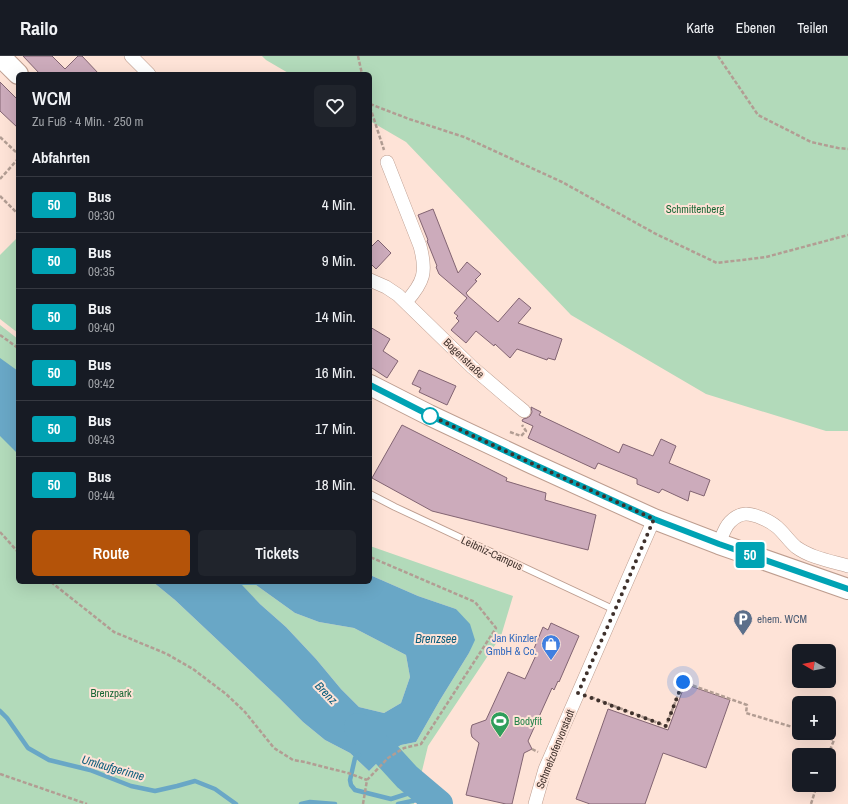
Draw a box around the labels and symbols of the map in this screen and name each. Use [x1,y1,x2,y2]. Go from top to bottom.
park label: Schmittenberg [666,202,724,216]
street label: Bogenstraße [441,335,487,381]
unlabelled marker [421,407,439,425]
street label: Leibniz-Campus [459,533,525,574]
line badge: 50 [732,542,768,568]
parking icon: ehem. WCM [732,608,754,636]
place label: ehem. WCM [757,612,807,626]
water label: Brenzsee [415,631,457,647]
place label: Jan Kinzler GmbH & Co. [486,631,537,658]
shop icon: Jan Kinzler GmbH & Co. [540,633,562,661]
north arrow [792,644,836,688]
your location [673,672,693,692]
water label: Brenz [311,678,341,708]
park label: Brenzpark [90,686,132,700]
street label: Schmelzofenvorstadt [533,707,577,791]
sports icon: Bodyfit [489,710,511,738]
place label: Bodyfit [514,714,543,728]
water label: Umlaufgerinne [80,751,147,785]

